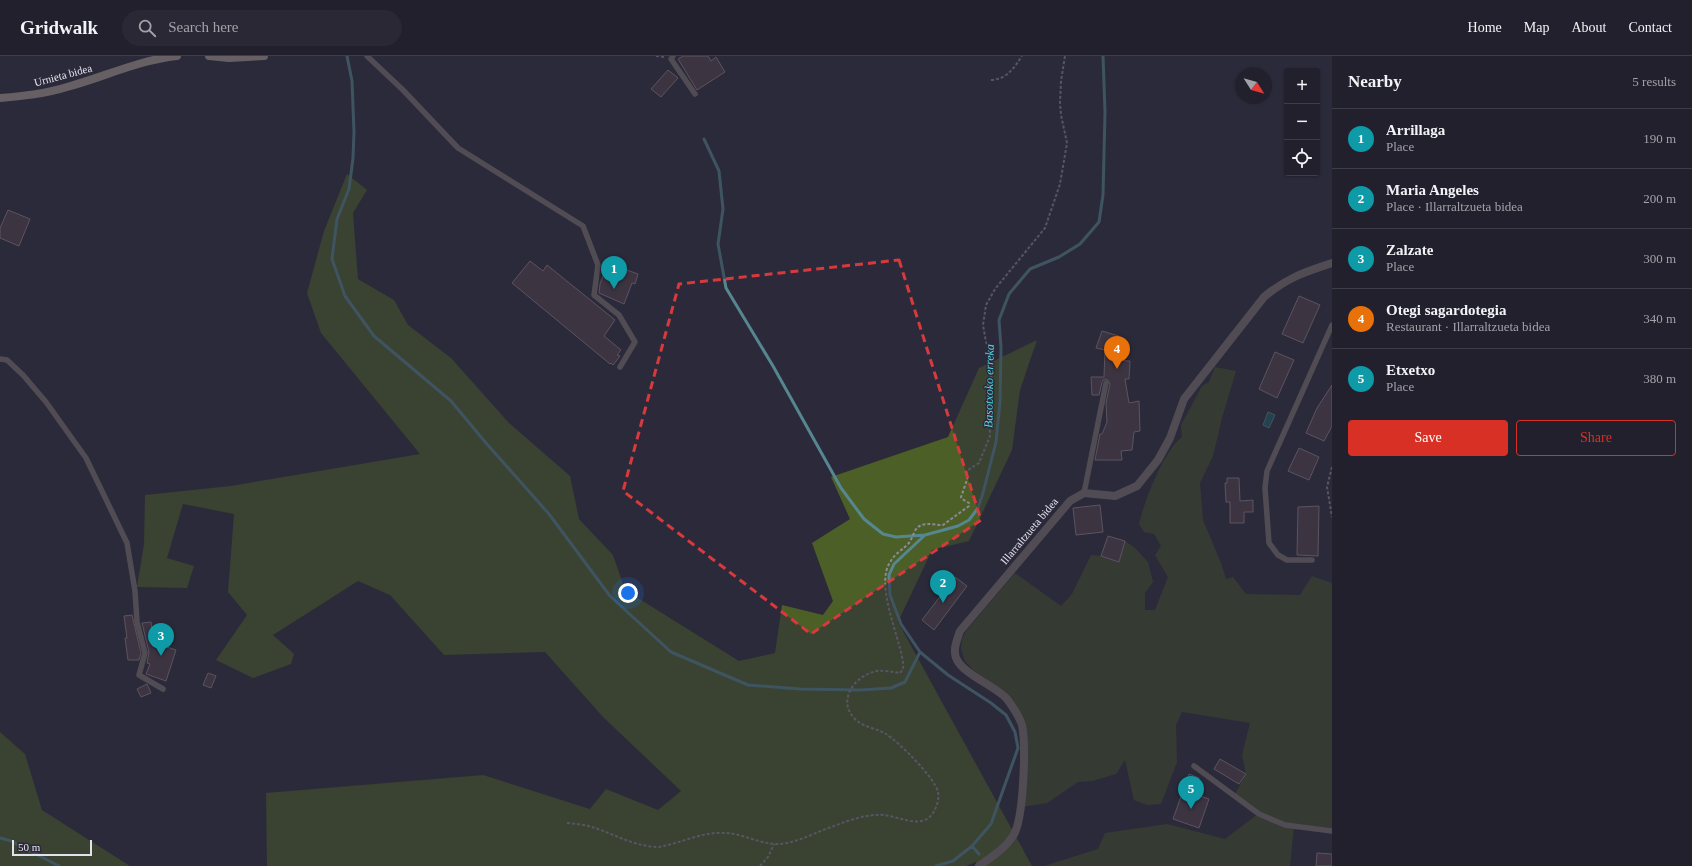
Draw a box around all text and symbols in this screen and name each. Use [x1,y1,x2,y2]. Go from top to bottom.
search box [122,10,402,46]
text: Gridwalk [20,17,98,38]
icon: search [136,17,158,39]
text: Search here [168,19,239,35]
text: Home [1468,20,1502,35]
text: Map [1524,20,1549,35]
text: About [1571,20,1606,35]
text: Contact [1628,20,1672,35]
street label: Urnieta bidea [33,61,93,89]
north arrow [1236,68,1272,104]
map controls [1284,68,1320,176]
button: + [1284,68,1320,104]
text: Nearby [1348,72,1402,91]
text: 5 results [1632,74,1676,89]
button: − [1284,104,1320,140]
text: Arrillaga [1386,122,1445,138]
text: 1 [1358,131,1364,146]
text: 190 m [1643,131,1676,146]
text: Place [1386,139,1414,154]
button: locate [1284,140,1320,176]
text: Maria Angeles [1386,182,1479,198]
text: 2 [1358,191,1364,206]
text: 200 m [1643,191,1676,206]
text: Place · Illarraltzueta bidea [1386,199,1523,214]
text: Zalzate [1386,242,1433,258]
text: 3 [1358,251,1364,266]
text: 300 m [1643,251,1676,266]
pin: 1 [601,256,627,289]
text: Place [1386,259,1414,274]
text: Otegi sagardotegia [1386,302,1506,318]
text: 4 [1358,311,1364,326]
text: 340 m [1643,311,1676,326]
text: Restaurant · Illarraltzueta bidea [1386,319,1550,334]
pin: 4 [1104,336,1130,369]
water label: Basotxoko erreka [981,344,997,428]
text: Etxetxo [1386,362,1435,378]
text: 5 [1358,371,1364,386]
text: 380 m [1643,371,1676,386]
text: Place [1386,379,1414,394]
button: Save [1348,420,1508,456]
button: Share [1516,420,1676,456]
street label: Illarraltzueta bidea [998,495,1060,567]
pin: 2 [930,570,956,603]
your location [618,583,638,603]
pin: 3 [148,623,174,656]
pin: 5 [1178,776,1204,809]
scale bar [12,838,92,857]
text: 50 m [18,841,40,853]

